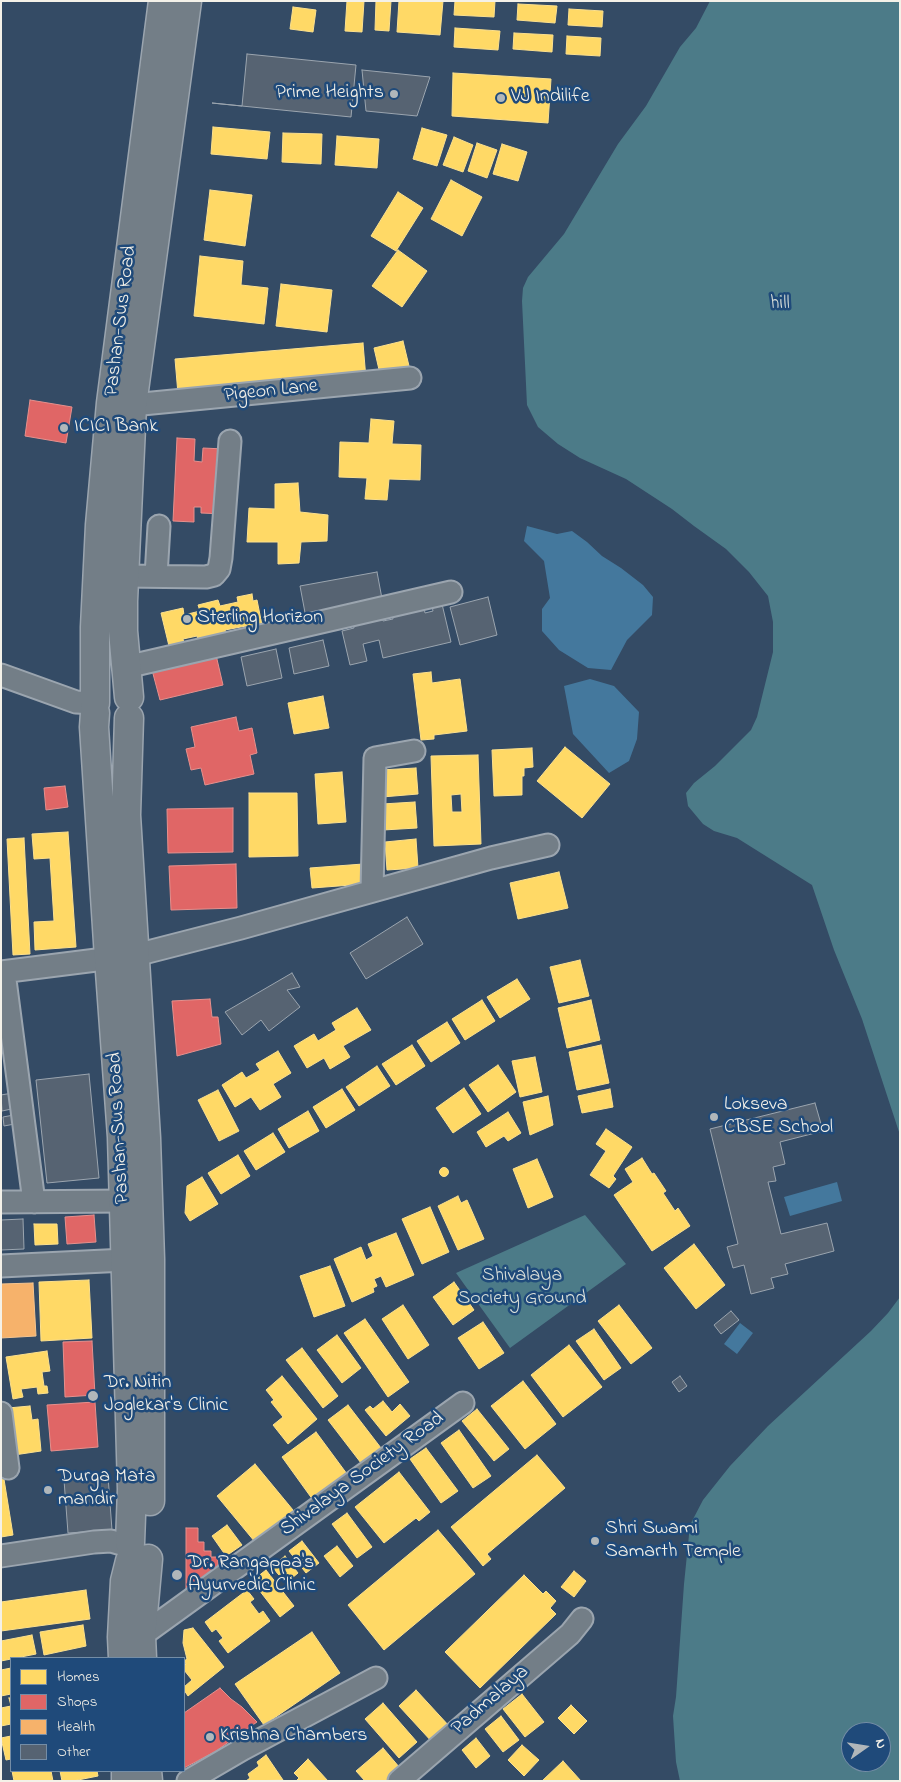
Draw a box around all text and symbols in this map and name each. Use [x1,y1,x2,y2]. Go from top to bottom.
place label: Prime Heights [276,82,384,106]
place label: VJ Indilife [511,86,590,110]
marker: Prime Heights [388,88,400,100]
marker: VJ Indilife [495,92,507,104]
street label: Pashan-Sus Road [101,244,143,398]
park label: hill [770,293,790,317]
street label: Pigeon Lane [223,375,319,409]
place label: ICICI Bank [74,416,158,440]
marker: ICICI Bank [58,422,70,434]
place label: Sterling Horizon [197,607,323,631]
marker: Sterling Horizon [181,613,193,625]
street label: Pashan-Sus Road [104,1052,136,1204]
place label: Lokseva CBSE School [724,1094,833,1141]
marker: Lokseva CBSE School [708,1111,720,1123]
park label: Shivalaya Society Ground [457,1265,587,1312]
place label: Dr. Nitin Joglekar's Clinic [104,1372,228,1419]
marker: Dr. Nitin Joglekar's Clinic [86,1389,100,1403]
street label: Shivalaya Society Road [276,1408,450,1542]
place label: Durga Mata mandir [58,1466,156,1513]
marker: Durga Mata mandir [42,1484,54,1496]
place label: Shri Swami Samarth Temple [605,1518,741,1565]
marker: Shri Swami Samarth Temple [589,1535,601,1547]
place label: Dr. Rangappa's Ayurvedic Clinic [188,1552,315,1599]
marker: Dr. Rangappa's Ayurvedic Clinic [170,1568,184,1582]
legend [10,1657,185,1772]
street label: Padmalaya [447,1661,535,1741]
text: Homes [57,1666,100,1688]
text: Shops [57,1691,97,1713]
text: Health [57,1716,95,1738]
north arrow [841,1722,891,1772]
place label: Krishna Chambers [220,1725,368,1749]
marker: Krishna Chambers [204,1731,216,1743]
text: N [869,1737,891,1751]
text: Other [57,1741,90,1763]

